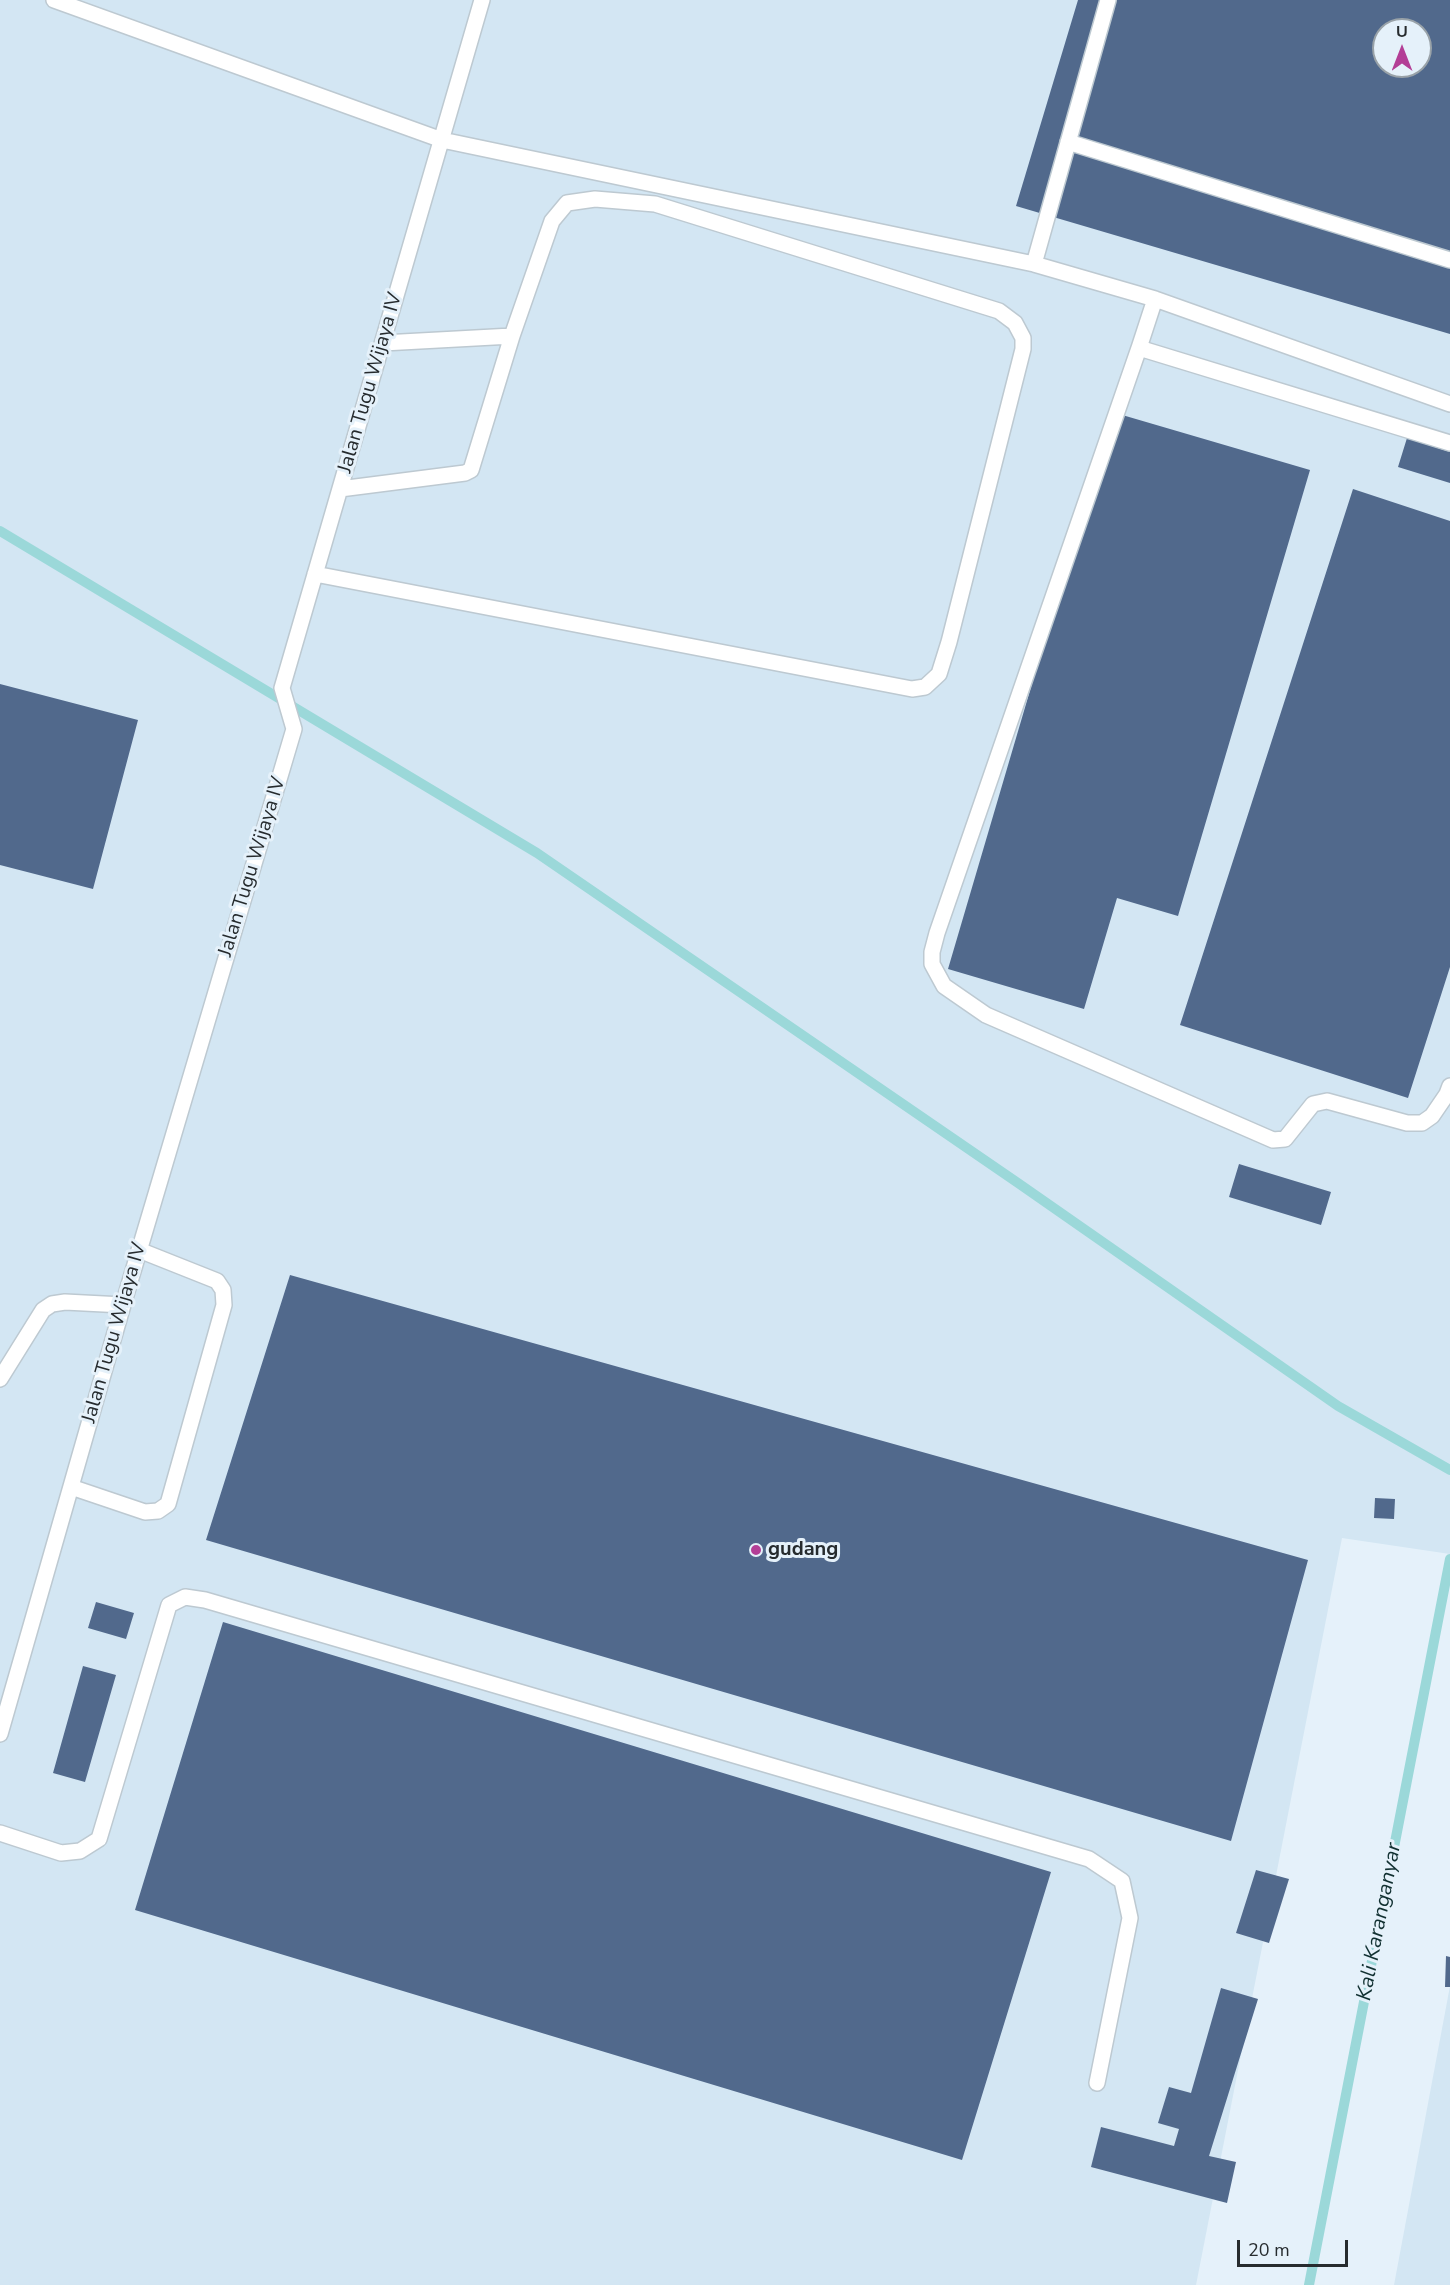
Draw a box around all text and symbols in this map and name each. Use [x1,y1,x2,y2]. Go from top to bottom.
north arrow [1372,18,1432,78]
text: U [1396,21,1408,43]
street label: Jalan Tugu Wijaya IV [334,290,408,476]
street label: Jalan Tugu Wijaya IV [214,774,292,960]
street label: Jalan Tugu Wijaya IV [78,1240,152,1426]
place label: gudang [768,1538,838,1562]
marker: gudang [749,1543,763,1557]
water label: Kali Karanganyar [1352,1841,1408,2003]
scale bar [1240,2228,1351,2266]
text: 20 m [1248,2238,1290,2262]

